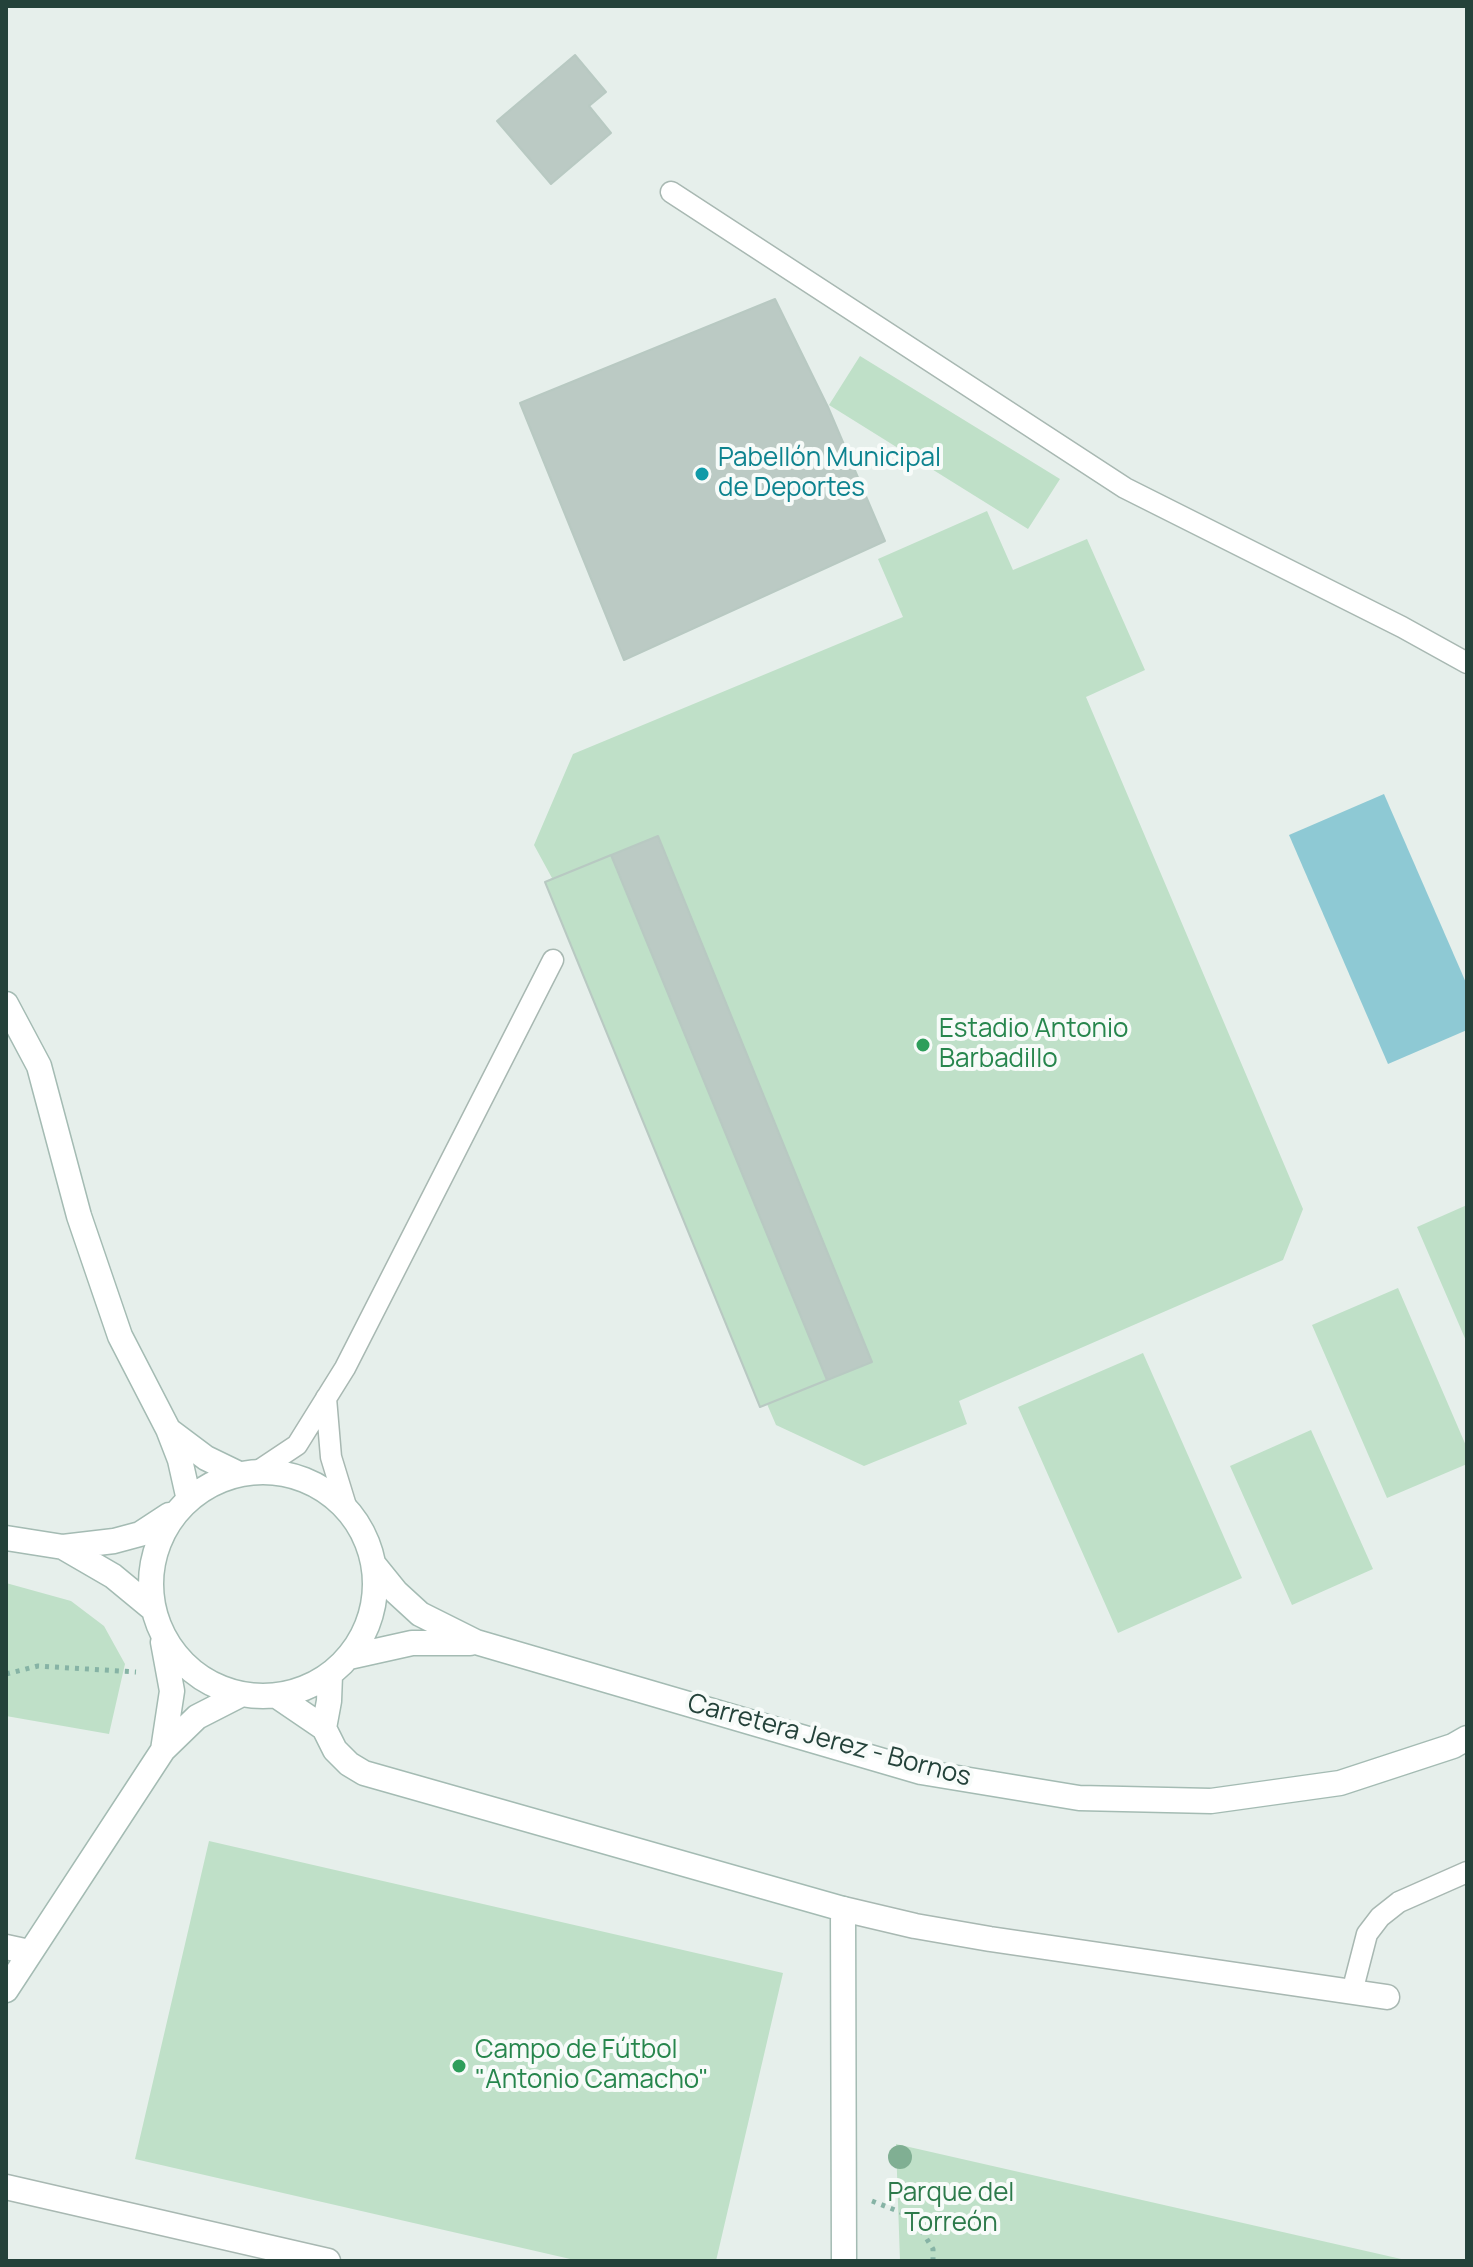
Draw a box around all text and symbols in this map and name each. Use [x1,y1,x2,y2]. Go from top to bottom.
place label: Pabellón Municipal de Deportes [718,443,941,504]
marker: Pabellón Municipal de Deportes [693,465,711,483]
place label: Estadio Antonio Barbadillo [939,1014,1128,1076]
marker: Estadio Antonio Barbadillo [914,1036,932,1054]
street label: Carretera Jerez - Bornos [684,1688,974,1794]
place label: Campo de Fútbol "Antonio Camacho" [475,2035,709,2096]
marker: Campo de Fútbol "Antonio Camacho" [450,2057,468,2075]
park label: Parque del Torreón [888,2178,1014,2240]

